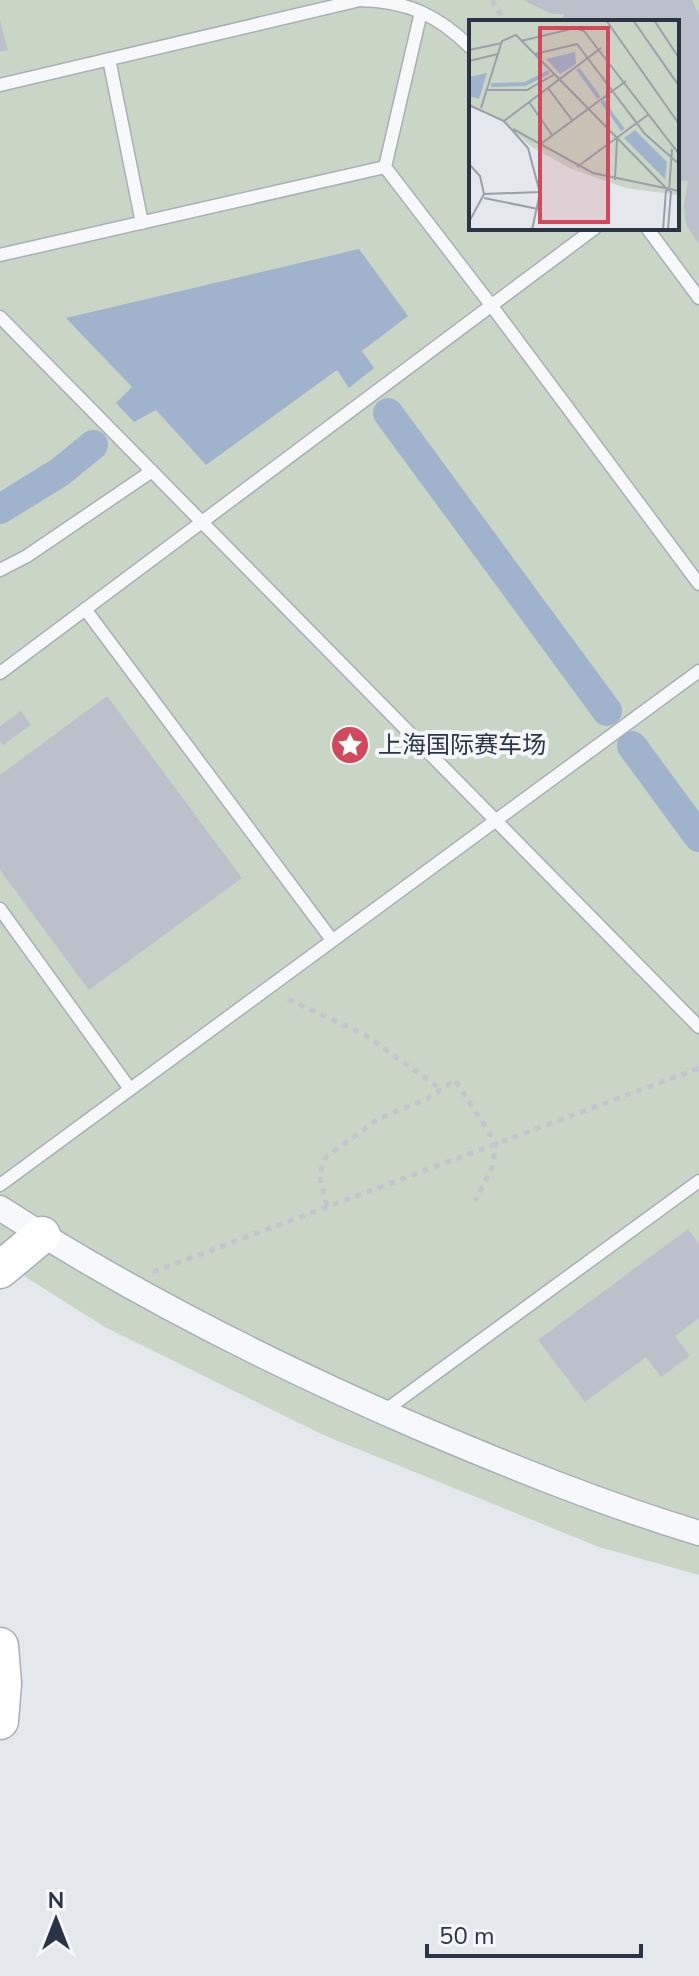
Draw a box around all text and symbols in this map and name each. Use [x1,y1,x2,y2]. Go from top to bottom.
inset map [469,20,679,230]
place icon: 上海国际赛车场 [329,724,371,766]
place label: 上海国际赛车场 [378,729,546,761]
north arrow [16,1880,96,1960]
text: N [48,1886,64,1916]
scale bar [427,1908,641,1958]
text: 50 m [439,1920,495,1952]

